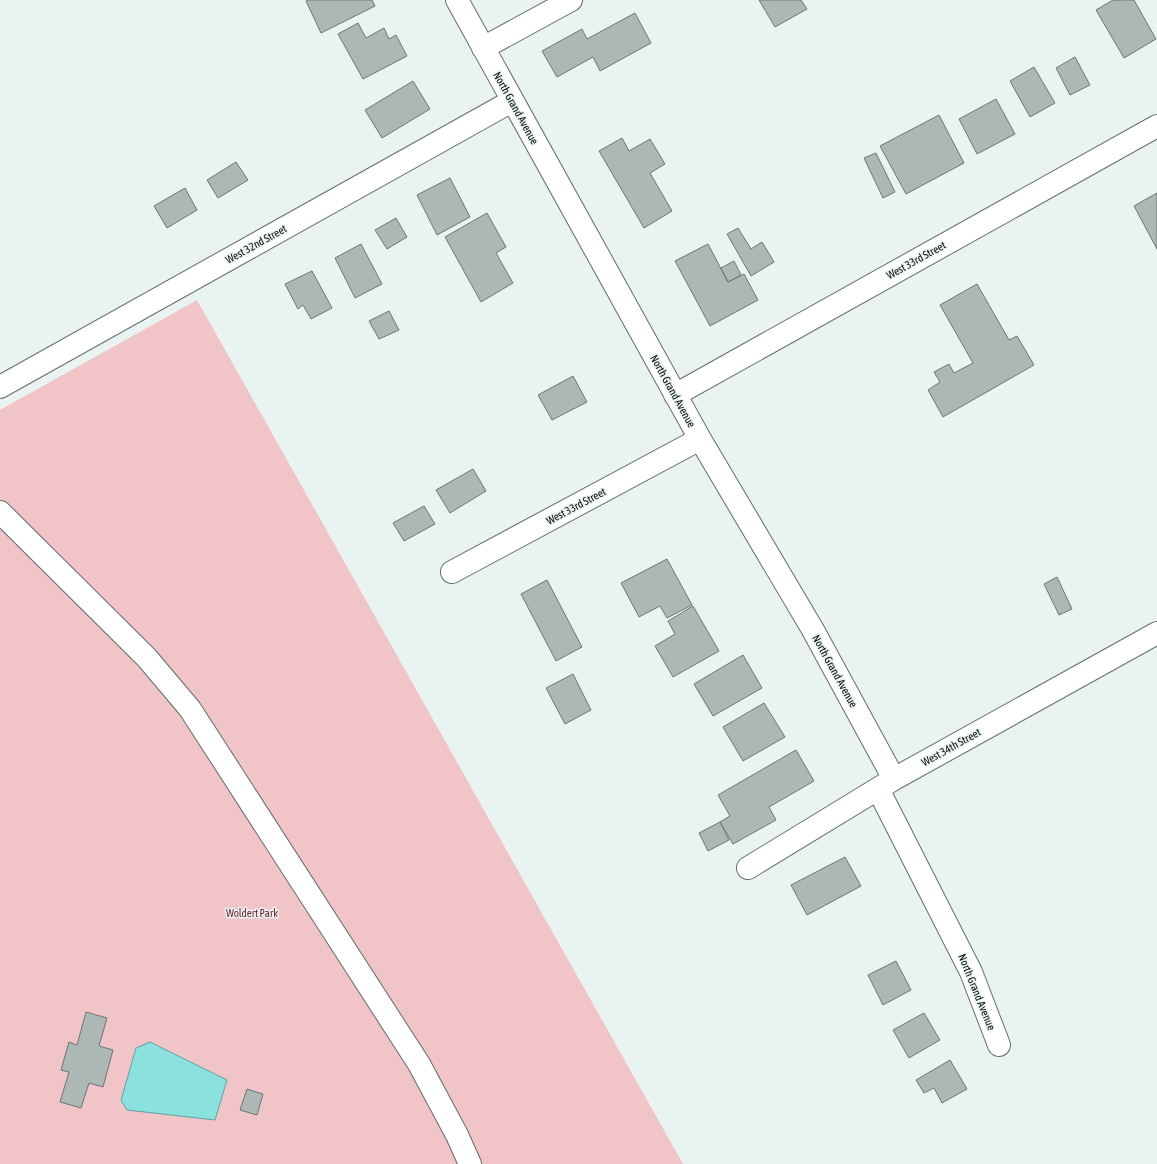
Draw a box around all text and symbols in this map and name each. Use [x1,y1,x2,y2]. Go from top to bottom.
street label: North Grand Avenue [491,70,541,146]
street label: West 32nd Street [223,222,289,266]
street label: West 33rd Street [884,239,948,281]
street label: North Grand Avenue [648,353,698,429]
street label: West 33rd Street [544,485,608,527]
street label: North Grand Avenue [810,633,860,709]
street label: West 34th Street [919,726,983,768]
park label: Woldert Park [226,907,278,919]
street label: North Grand Avenue [956,952,998,1032]

